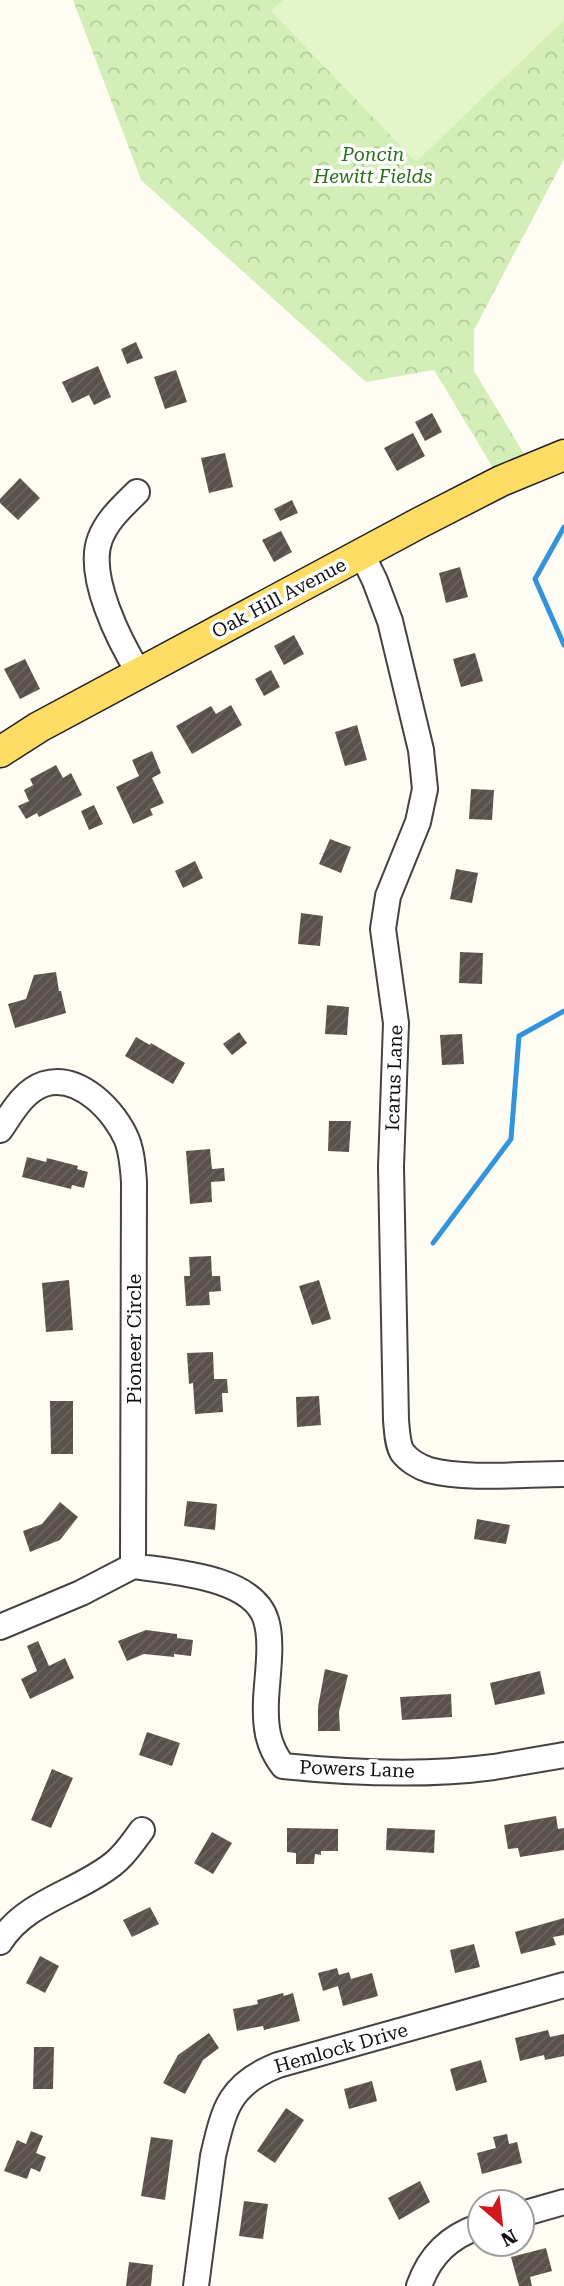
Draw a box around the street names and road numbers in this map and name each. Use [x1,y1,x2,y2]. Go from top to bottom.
street label: Oak Hill Avenue [208,553,350,643]
street label: Icarus Lane [381,1024,407,1132]
street label: Pioneer Circle [123,1274,146,1404]
street label: Powers Lane [299,1755,415,1783]
street label: Hemlock Drive [272,2018,410,2078]

